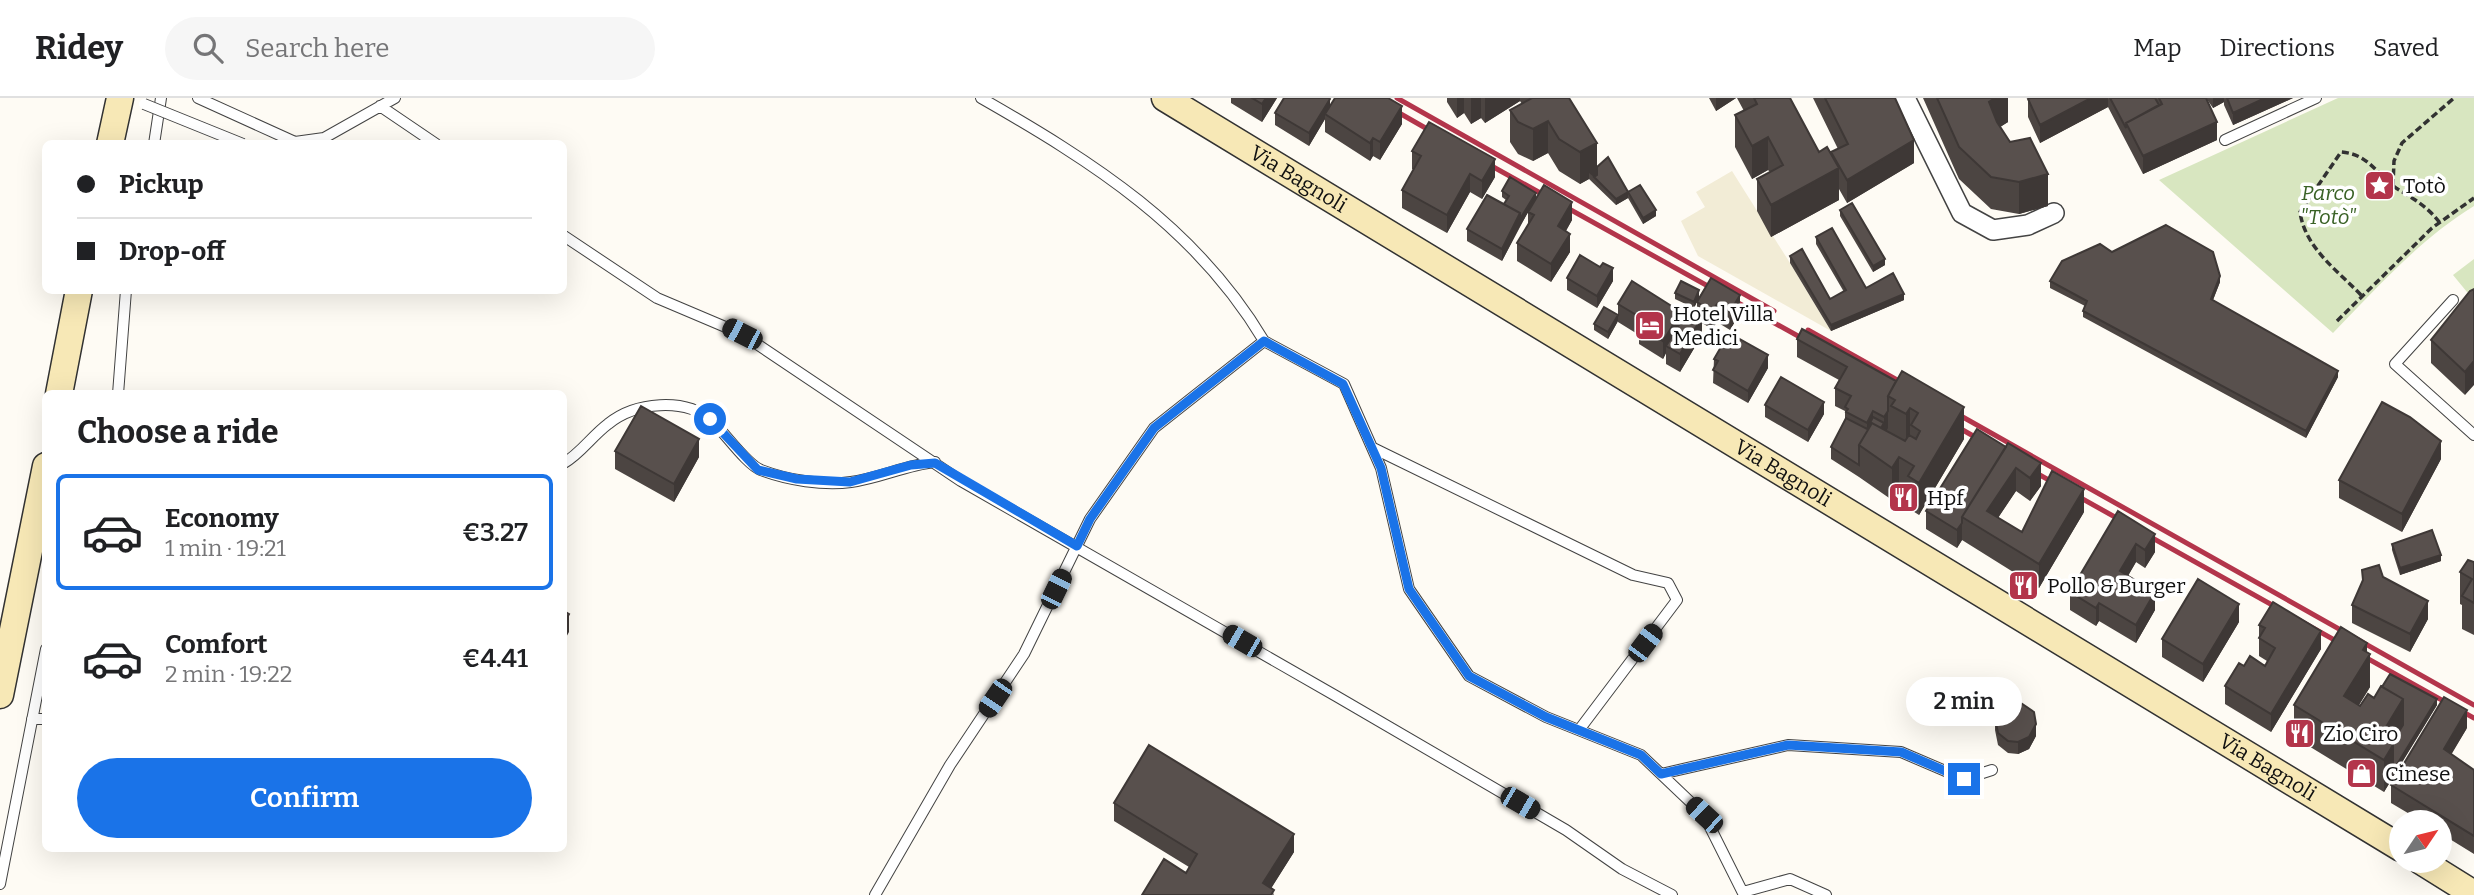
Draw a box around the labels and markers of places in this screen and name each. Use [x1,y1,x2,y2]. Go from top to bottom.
place icon: Totò [2363,169,2397,203]
place label: Totò [2403,173,2446,199]
place label: Hotel Villa Medici [1673,301,1774,351]
hotel icon: Hotel Villa Medici [1633,309,1667,343]
restaurant icon: Hpf [1887,481,1921,515]
place label: Hpf [1927,485,1965,511]
restaurant icon: Pollo & Burger [2007,569,2041,603]
place label: Pollo & Burger [2047,573,2186,599]
restaurant icon: Zio Ciro [2283,717,2317,751]
place label: Zio Ciro [2323,721,2398,747]
shop icon: Cinese [2345,757,2379,791]
place label: Cinese [2385,761,2451,787]

